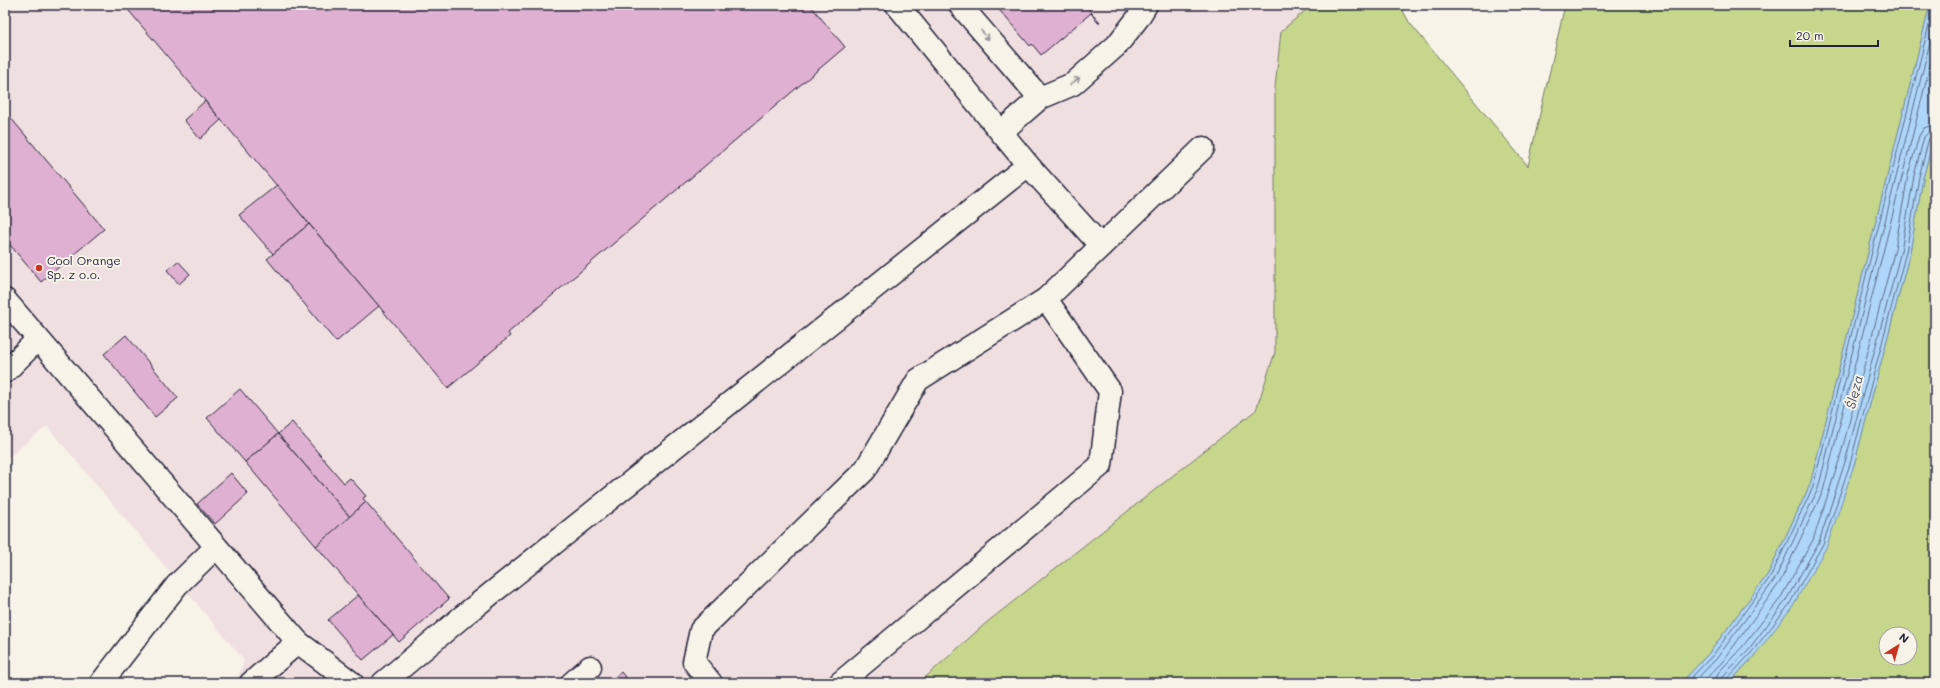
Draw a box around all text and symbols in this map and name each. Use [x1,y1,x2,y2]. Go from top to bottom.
scale bar [1790,22,1878,48]
text: 20 m [1796,27,1824,43]
one-way arrow [981,29,990,40]
one-way arrow [1070,77,1081,85]
place label: Cool Orange Sp. z o.o. [47,252,121,282]
marker: Cool Orange Sp. z o.o. [34,263,44,273]
water label: Ślęza [1841,373,1866,410]
north arrow [1878,626,1918,666]
text: N [1896,629,1912,646]

